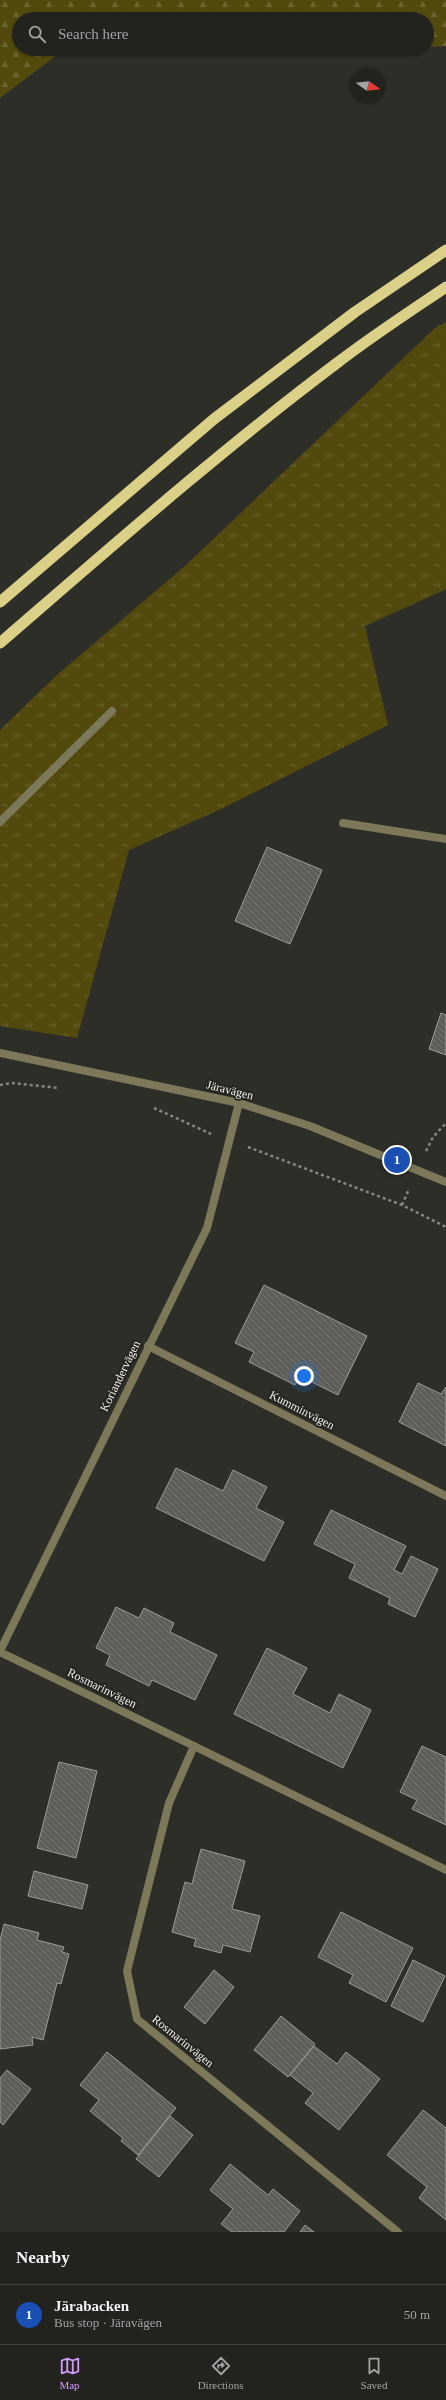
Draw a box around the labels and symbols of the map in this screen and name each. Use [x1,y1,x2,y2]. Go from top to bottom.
north arrow [350,68,386,104]
street label: Järavägen [205,1077,255,1103]
pin: 1 [384,1145,410,1175]
street label: Koriandervägen [97,1338,143,1414]
your location [294,1366,314,1386]
street label: Kumminvägen [267,1388,337,1432]
street label: Rosmarinvägen [65,1665,139,1711]
street label: Rosmarinvägen [149,2012,217,2070]

